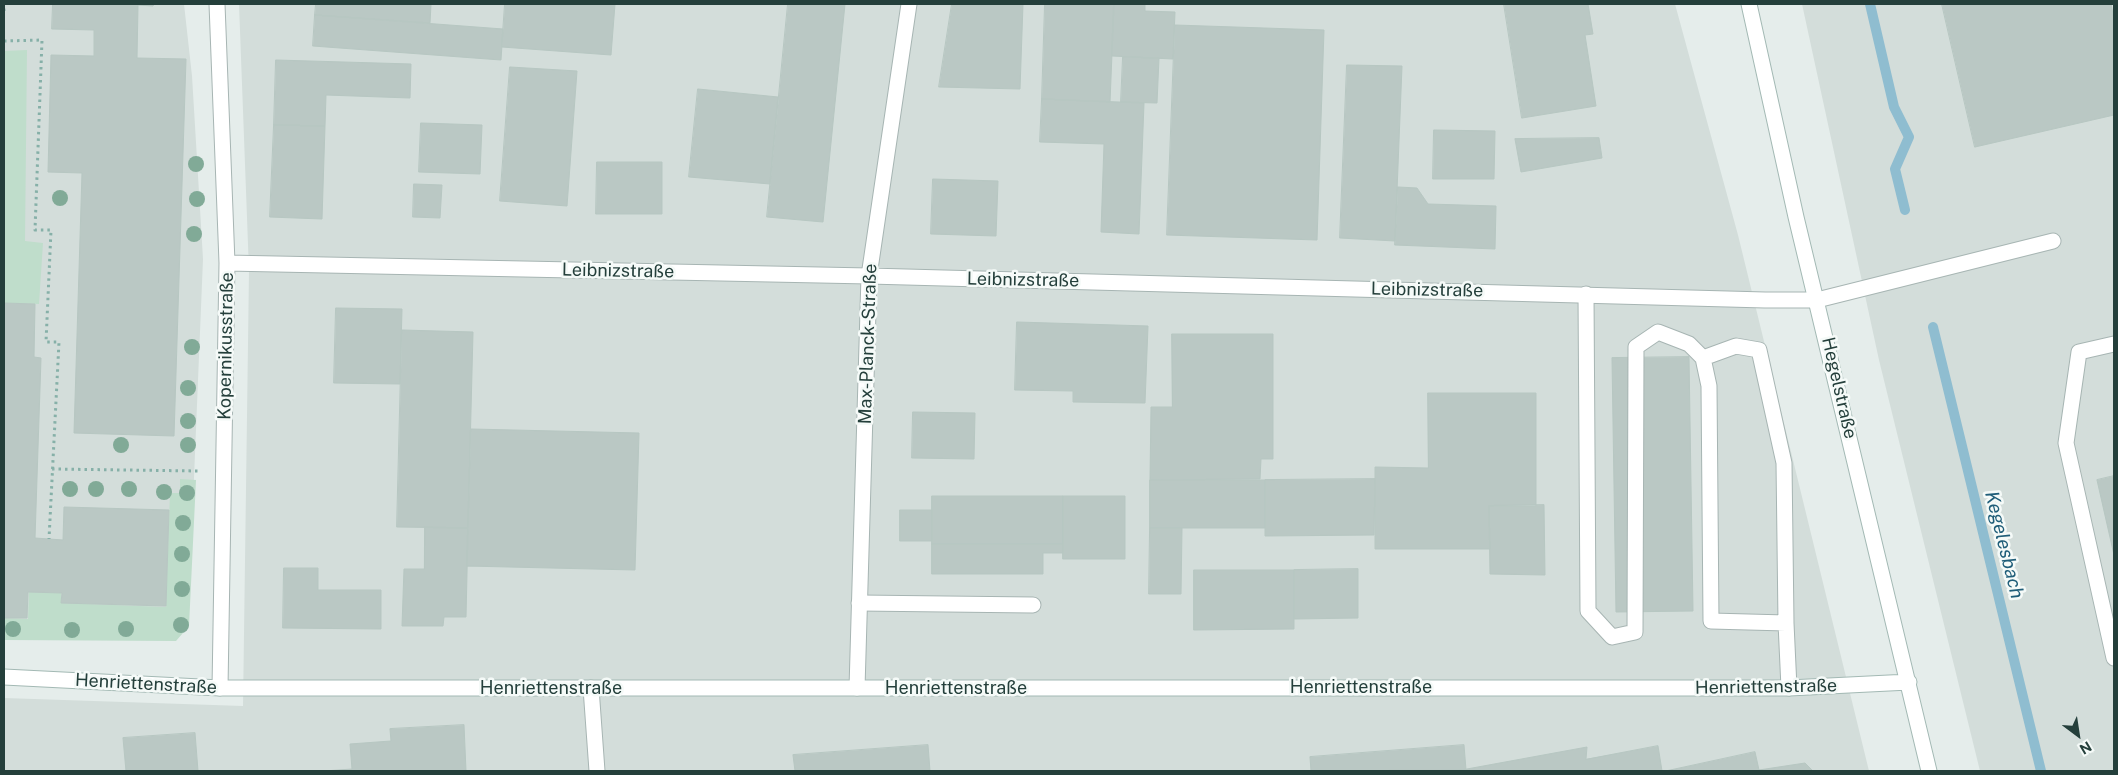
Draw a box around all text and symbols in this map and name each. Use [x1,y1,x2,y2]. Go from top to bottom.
street label: Leibnizstraße [562,259,674,283]
street label: Max-Planck-Straße [854,263,882,425]
street label: Leibnizstraße [967,268,1079,292]
street label: Kopernikusstraße [214,272,238,420]
street label: Leibnizstraße [1371,278,1483,302]
street label: Hegelstraße [1817,335,1861,441]
water label: Kegelesbach [1980,489,2028,601]
street label: Henriettenstraße [74,669,218,699]
street label: Henriettenstraße [1695,675,1837,699]
street label: Henriettenstraße [1290,676,1432,698]
street label: Henriettenstraße [480,677,622,699]
street label: Henriettenstraße [885,677,1027,699]
north arrow [2053,710,2103,760]
text: N [2077,738,2095,758]

